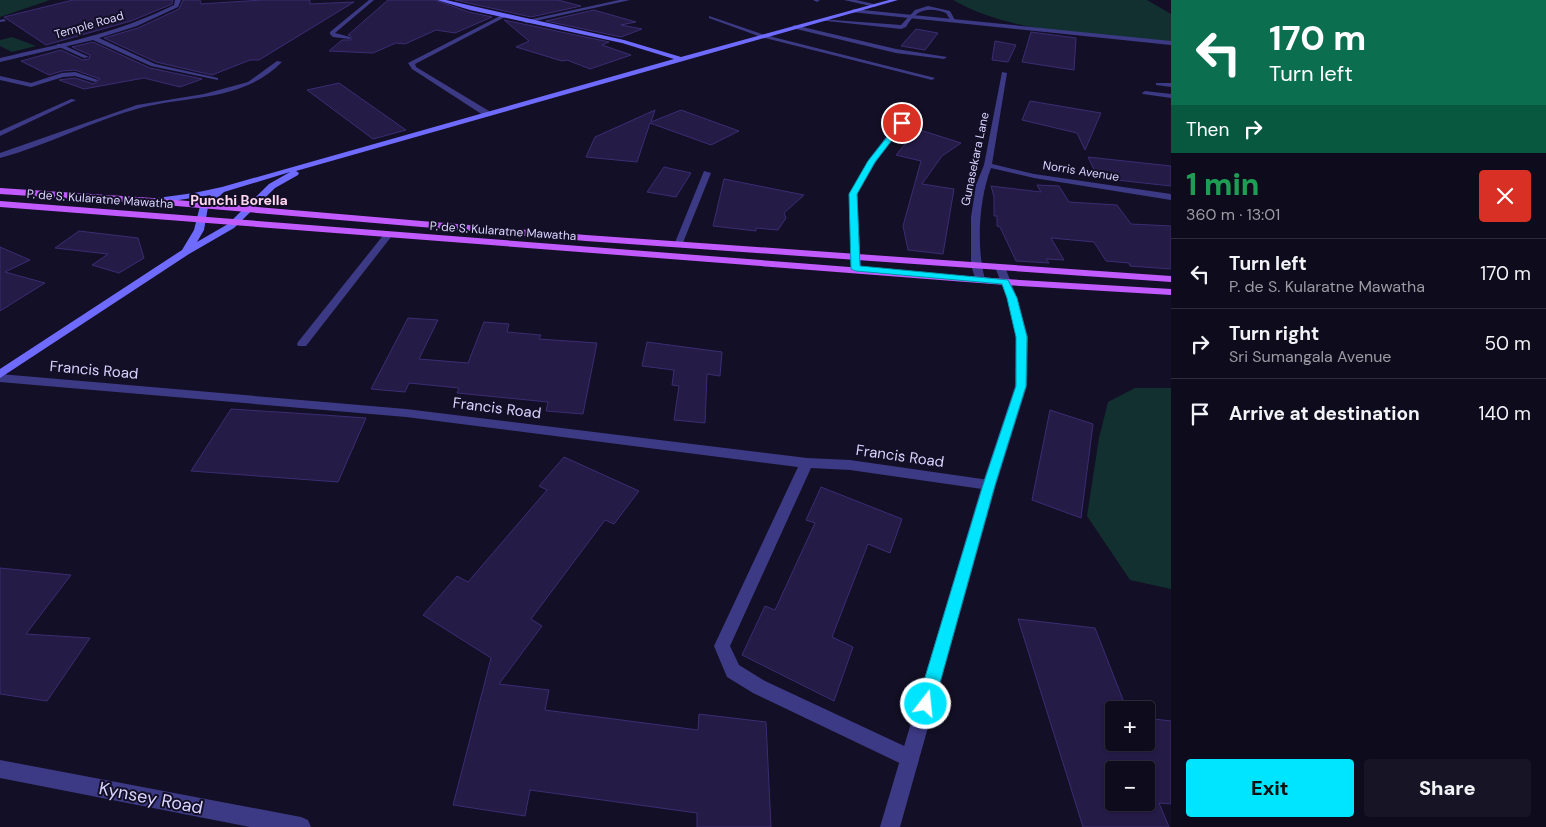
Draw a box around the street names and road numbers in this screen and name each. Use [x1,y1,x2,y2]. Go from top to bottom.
street label: Temple Road [53,7,125,43]
street label: Gunasekara Lane [957,110,993,207]
street label: Norris Avenue [1042,157,1121,185]
street label: P. de S. Kularatne Mawatha [26,186,174,212]
street label: P. de S. Kularatne Mawatha [429,218,577,244]
street label: Francis Road [49,356,139,384]
street label: Francis Road [452,393,542,423]
street label: Francis Road [855,440,945,472]
street label: Kynsey Road [97,776,205,820]

